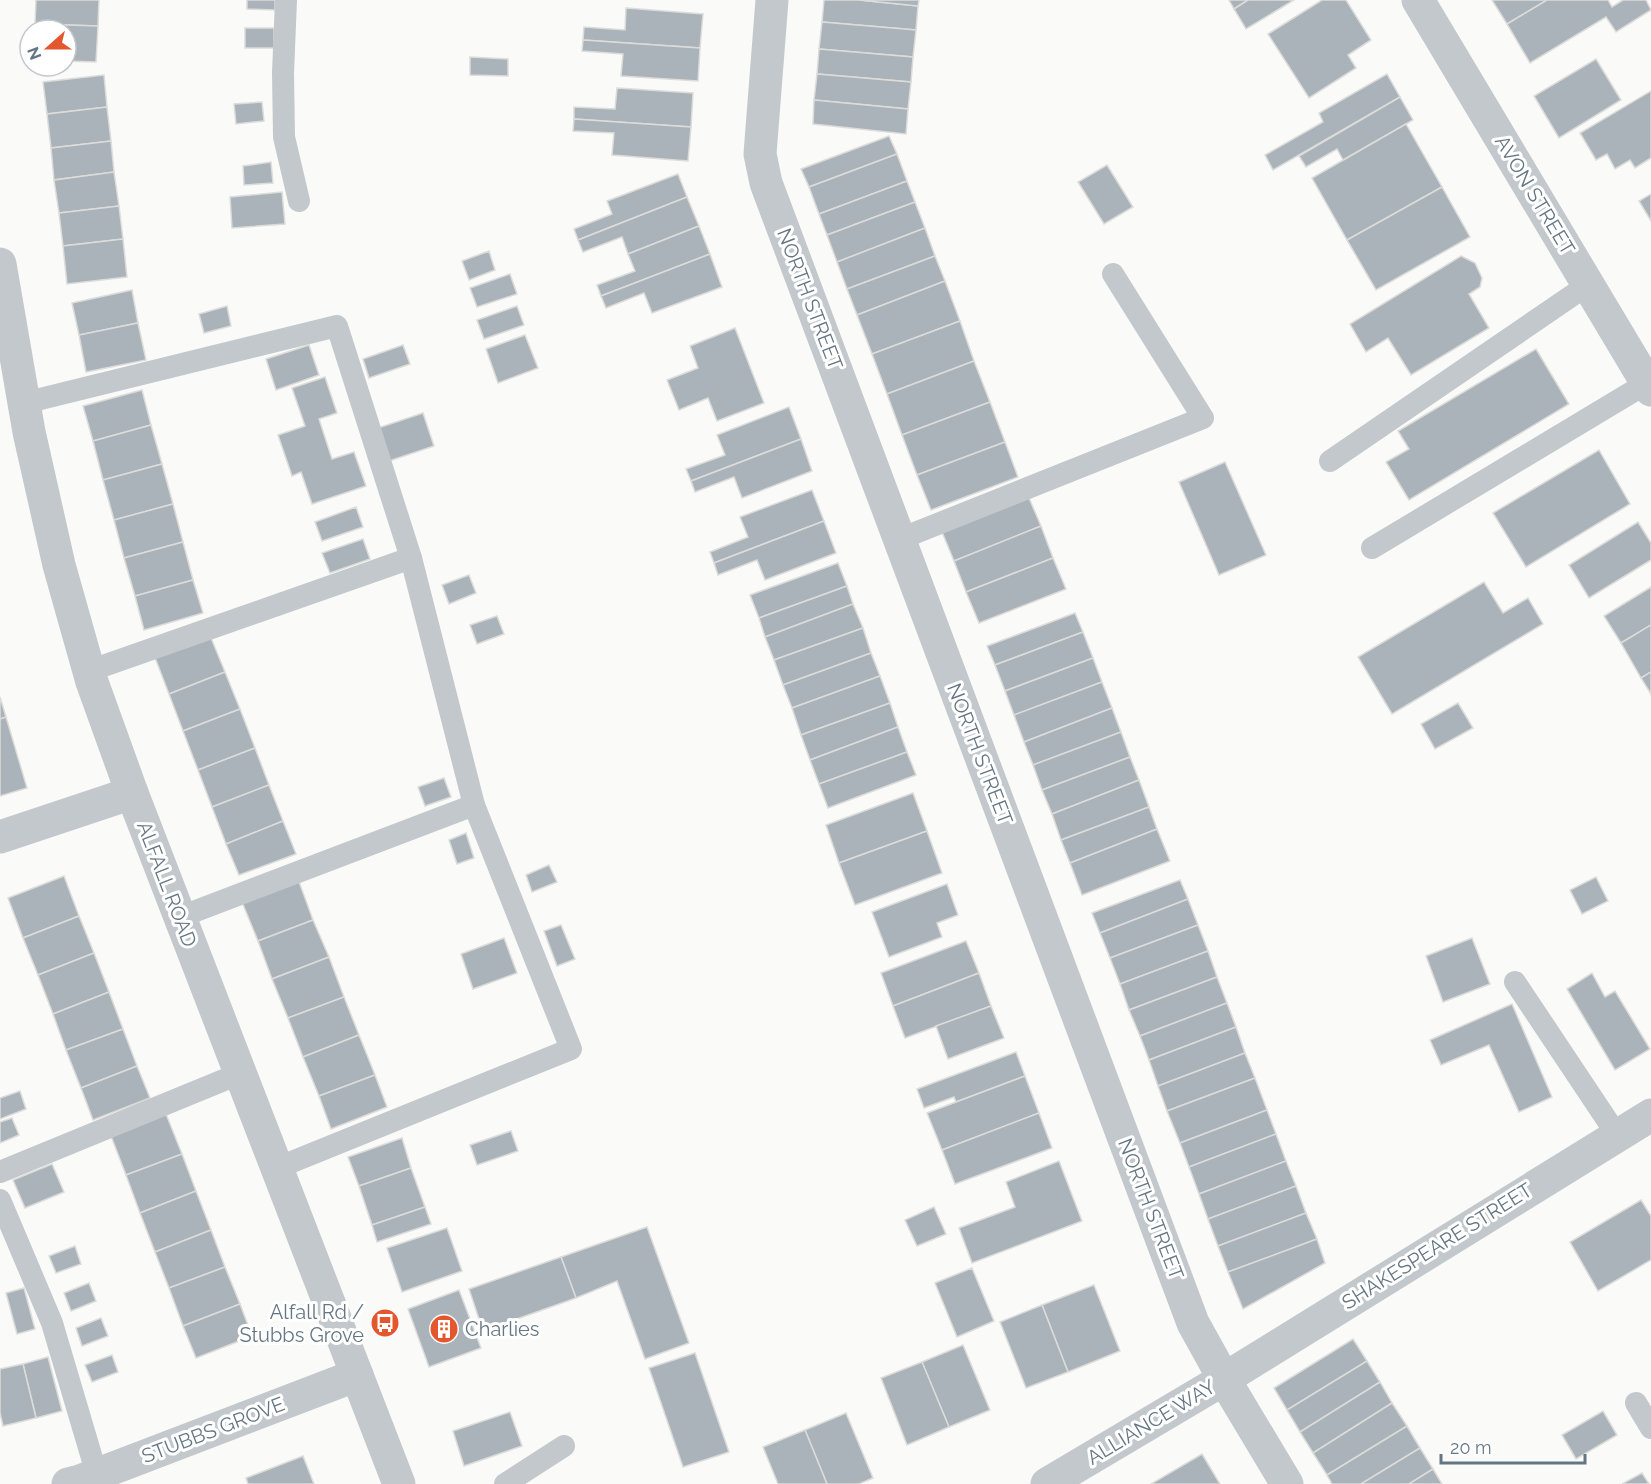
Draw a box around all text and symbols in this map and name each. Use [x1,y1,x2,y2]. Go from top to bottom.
north arrow [18,18,78,78]
text: N [23,44,46,62]
street label: AVON STREET [1490,131,1580,259]
street label: NORTH STREET [772,225,848,373]
street label: NORTH STREET [942,680,1018,828]
street label: ALFALL ROAD [132,818,202,950]
street label: NORTH STREET [1113,1135,1189,1283]
street label: SHAKESPEARE STREET [1337,1178,1537,1314]
place label: Alfall Rd / Stubbs Grove [239,1300,364,1347]
bus stop icon: Alfall Rd / Stubbs Grove [369,1307,401,1339]
building icon: Charlies [428,1313,460,1345]
place label: Charlies [465,1317,540,1341]
street label: ALLIANCE WAY [1082,1374,1220,1470]
street label: STUBBS GROVE [138,1392,288,1468]
scale bar [1441,1427,1585,1465]
text: 20 m [1450,1437,1492,1458]

